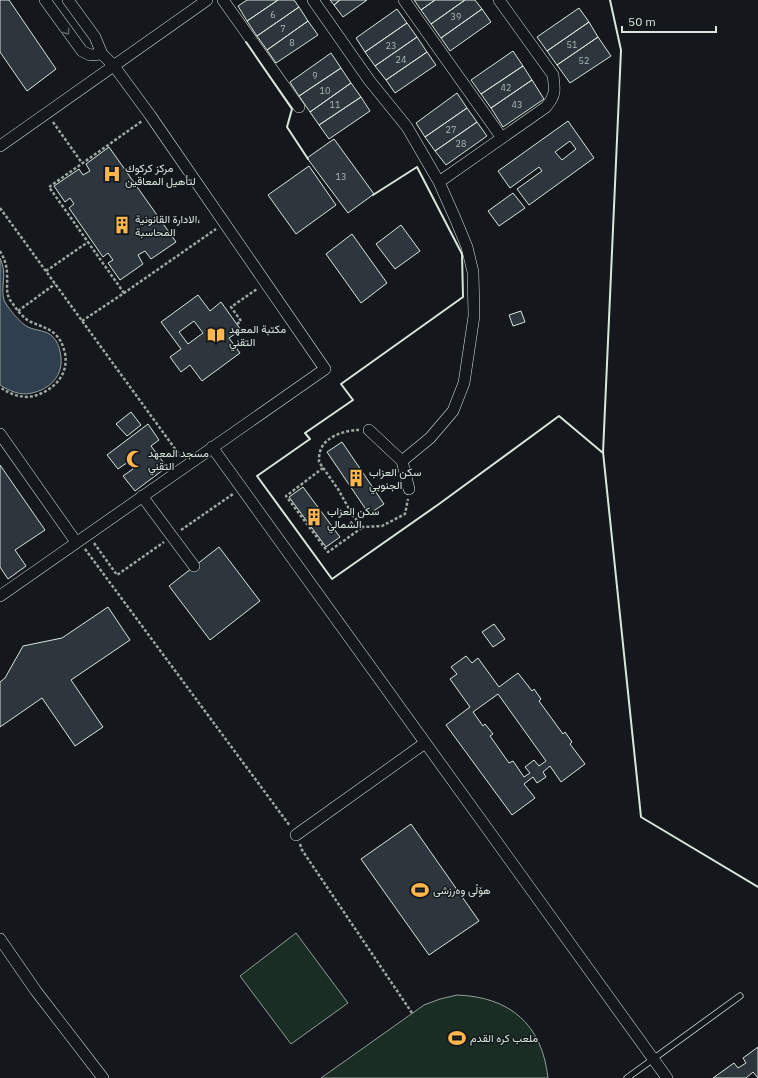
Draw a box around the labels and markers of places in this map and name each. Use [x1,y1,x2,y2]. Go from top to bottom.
place label: مركز كركوك لتأهيل المعاقين [125,161,196,188]
hospital icon: مركز كركوك لتأهيل المعاقين [102,164,122,184]
place label: الادارة القانونية، المحاسبة [135,212,200,239]
building icon: الادارة القانونية، المحاسبة [112,215,132,235]
place label: مكتبة المعهد التقني [229,322,286,352]
library icon: مكتبة المعهد التقني [206,325,226,345]
place label: مسجد المعهد التقني [148,446,209,476]
mosque icon: مسجد المعهد التقني [125,449,145,469]
place label: سكن العزاب الجنوبي [369,465,422,495]
building icon: سكن العزاب الجنوبي [346,468,366,488]
place label: سكن العزاب الشمالي [327,504,380,534]
building icon: سكن العزاب الشمالي [304,507,324,527]
sports icon: هۆڵی وەرزشی [410,880,430,900]
place label: هۆڵی وەرزشی [433,883,491,897]
sports icon: ملعب كره القدم [447,1028,467,1048]
place label: ملعب كره القدم [470,1031,538,1046]

